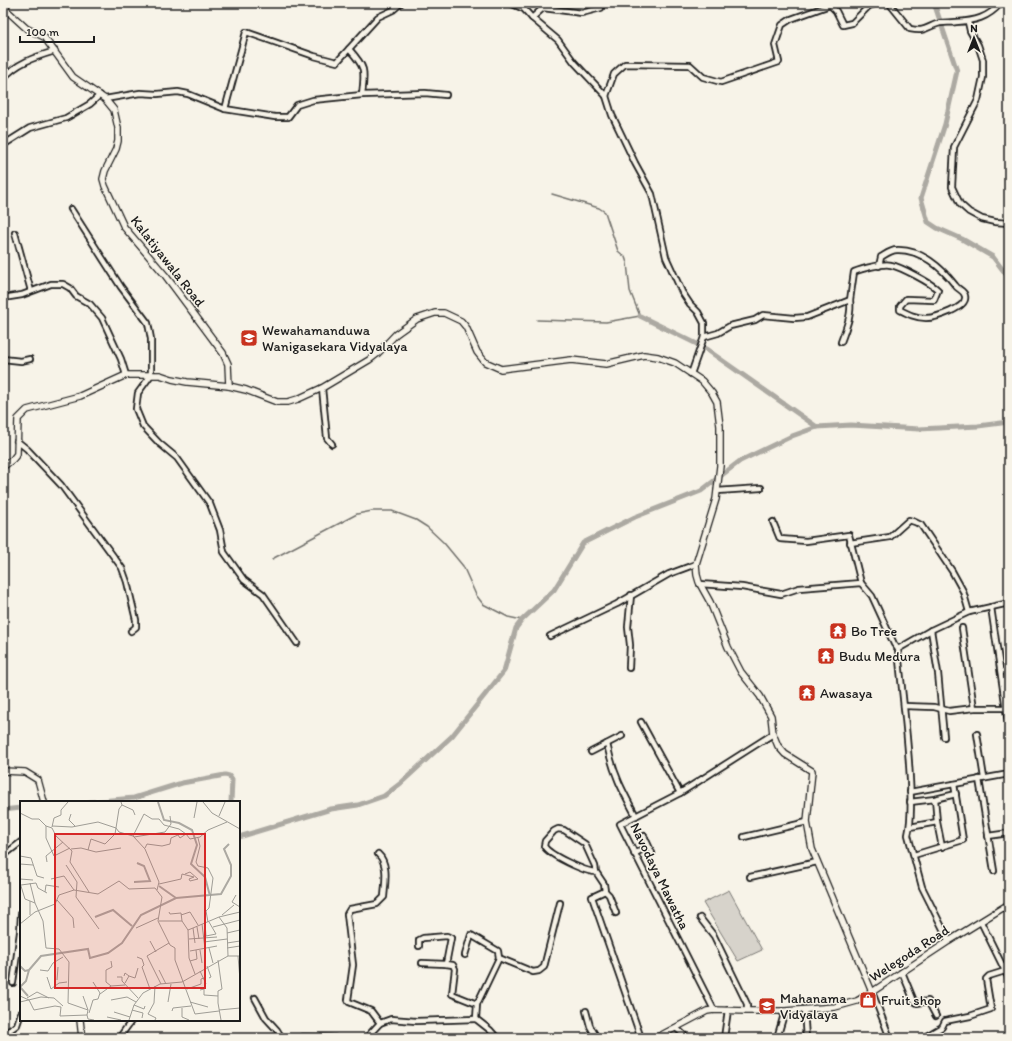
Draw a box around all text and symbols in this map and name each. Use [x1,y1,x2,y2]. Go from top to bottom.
scale bar [20,18,94,44]
north arrow [954,18,994,58]
text: N [970,22,978,35]
text: 100 m [26,25,59,39]
street label: Kalatiyawala Road [127,212,209,310]
place label: Wewahamanduwa Wanigasekara Vidyalaya [262,322,408,355]
school or university icon: Wewahamanduwa Wanigasekara Vidyalaya [239,328,259,348]
temple icon: Bo Tree [828,621,848,641]
place label: Bo Tree [851,623,897,640]
temple icon: Budu Medura [816,646,836,666]
place label: Budu Medura [839,648,920,665]
temple icon: Awasaya [797,683,817,703]
place label: Awasaya [820,685,873,702]
inset map [20,801,240,1021]
street label: Navodaya Mawatha [626,820,693,933]
street label: Welegoda Road [866,921,953,986]
place label: Mahanama Vidyalaya [780,990,847,1023]
shop icon: Fruit shop [858,990,878,1010]
place label: Fruit shop [881,992,941,1009]
school or university icon: Mahanama Vidyalaya [757,996,777,1016]

